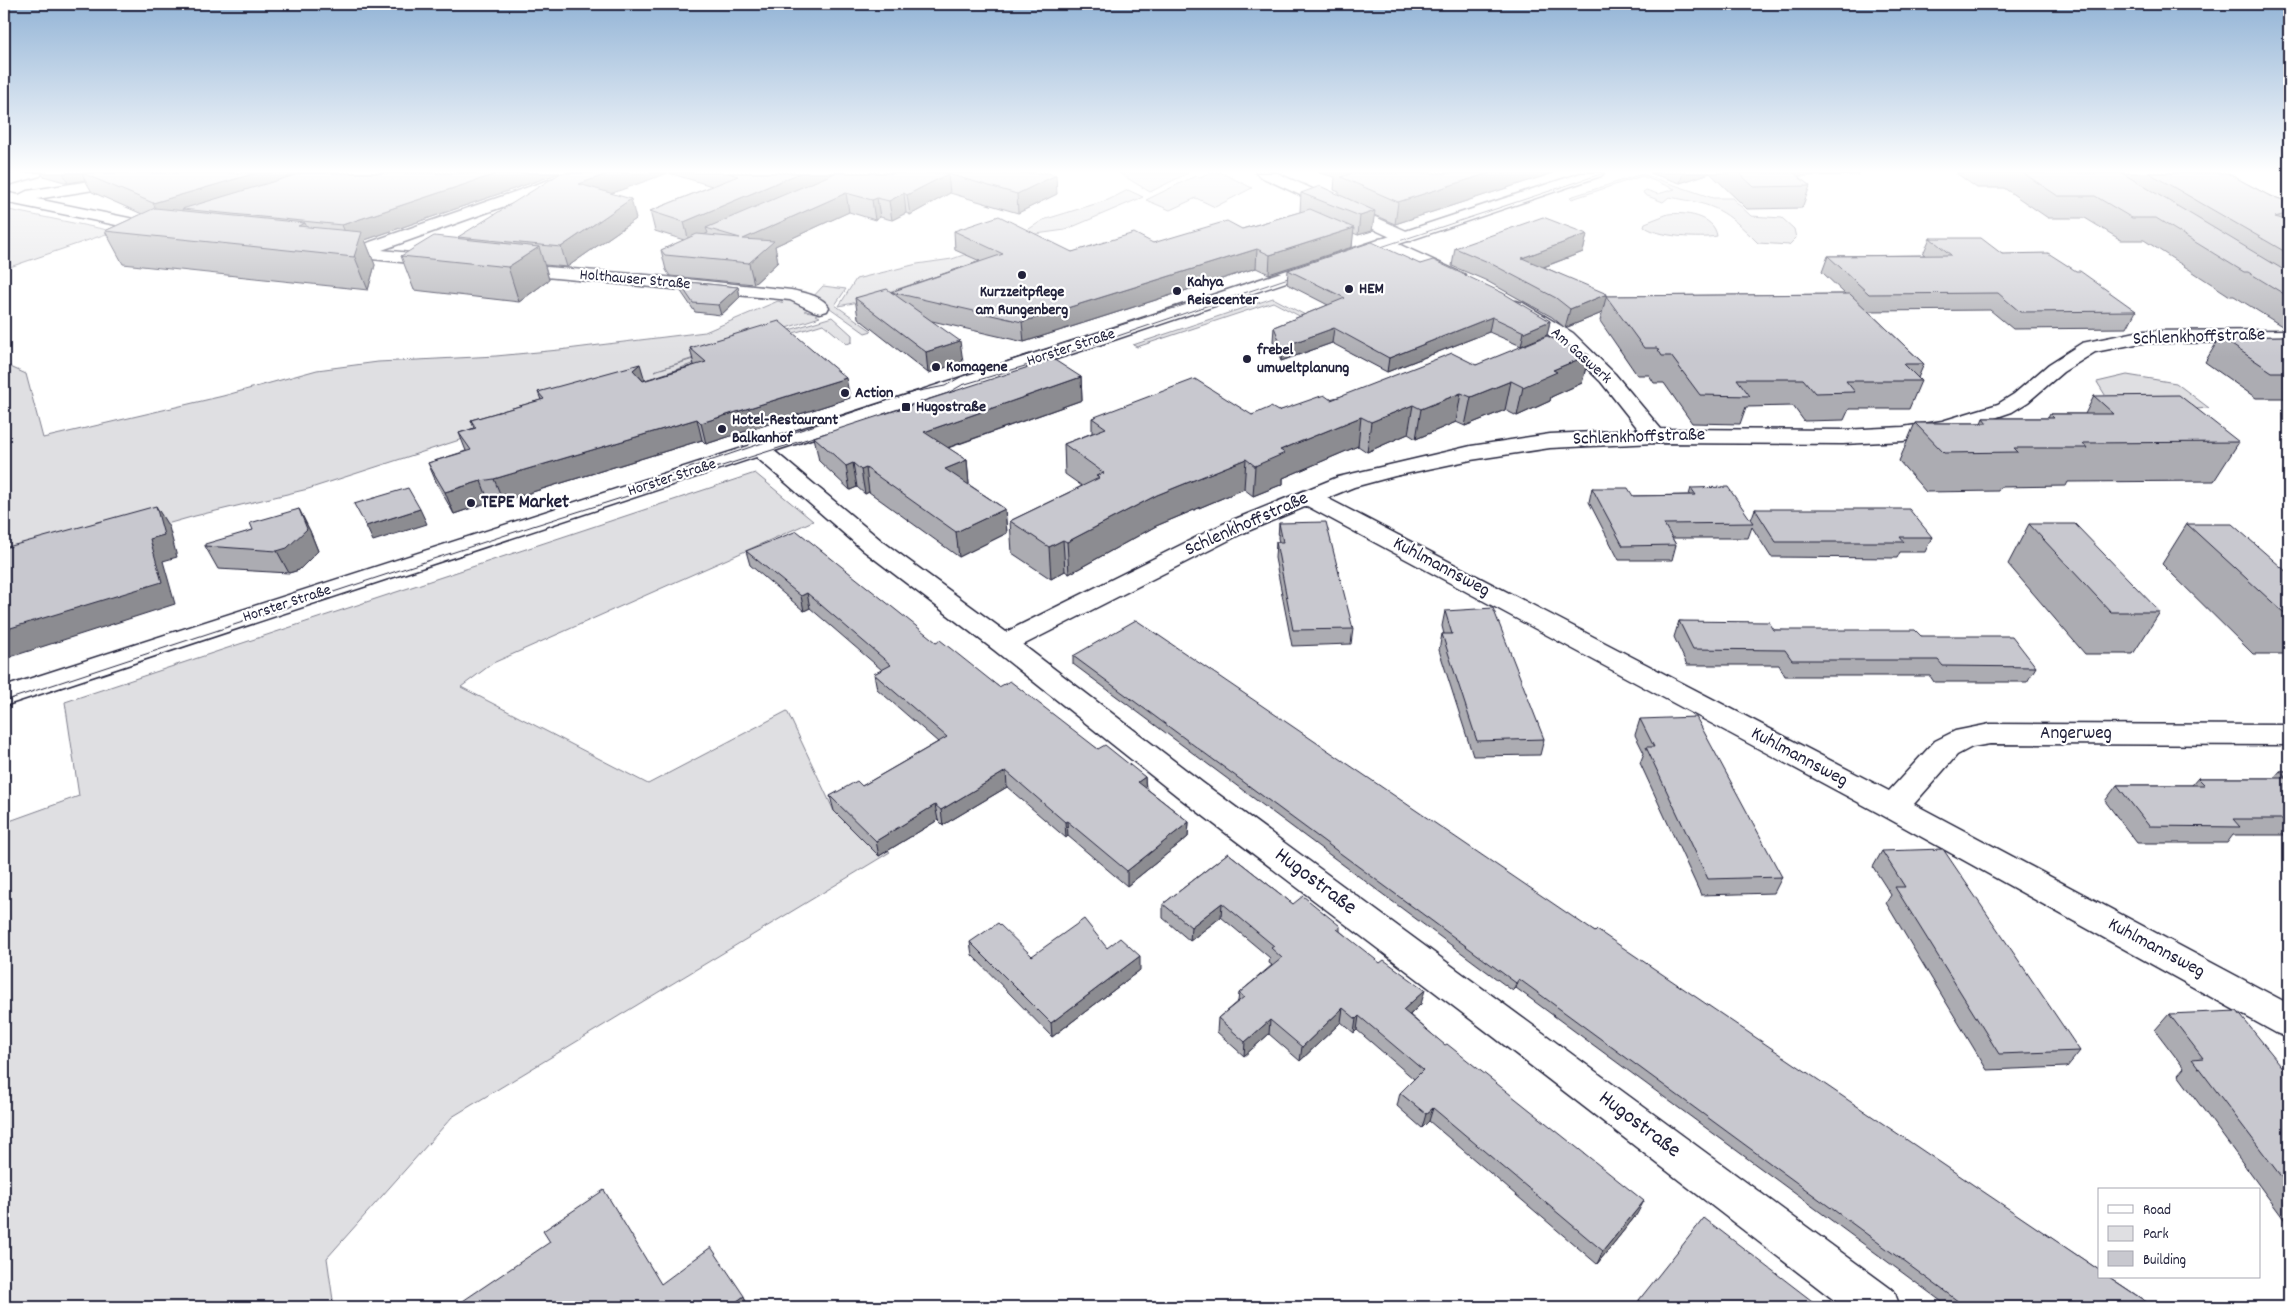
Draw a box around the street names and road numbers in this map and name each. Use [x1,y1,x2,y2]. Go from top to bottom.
street label: Holthauser Straße [579,264,691,296]
street label: Am Gaswerk [1545,322,1617,390]
street label: Schlenkhoffstraße [2132,322,2266,354]
street label: Horster Straße [1024,323,1118,373]
street label: Schlenkhoffstraße [1572,422,1706,454]
street label: Horster Straße [625,453,719,503]
street label: Schlenkhoffstraße [1181,486,1313,564]
street label: Kuhlmannsweg [1388,531,1494,605]
street label: Horster Straße [240,579,334,629]
street label: Kuhlmannsweg [1746,721,1852,795]
street label: Angerweg [2040,721,2112,748]
street label: Hugostraße [1267,841,1363,923]
street label: Kuhlmannsweg [2103,912,2209,986]
street label: Hugostraße [1591,1084,1687,1166]

